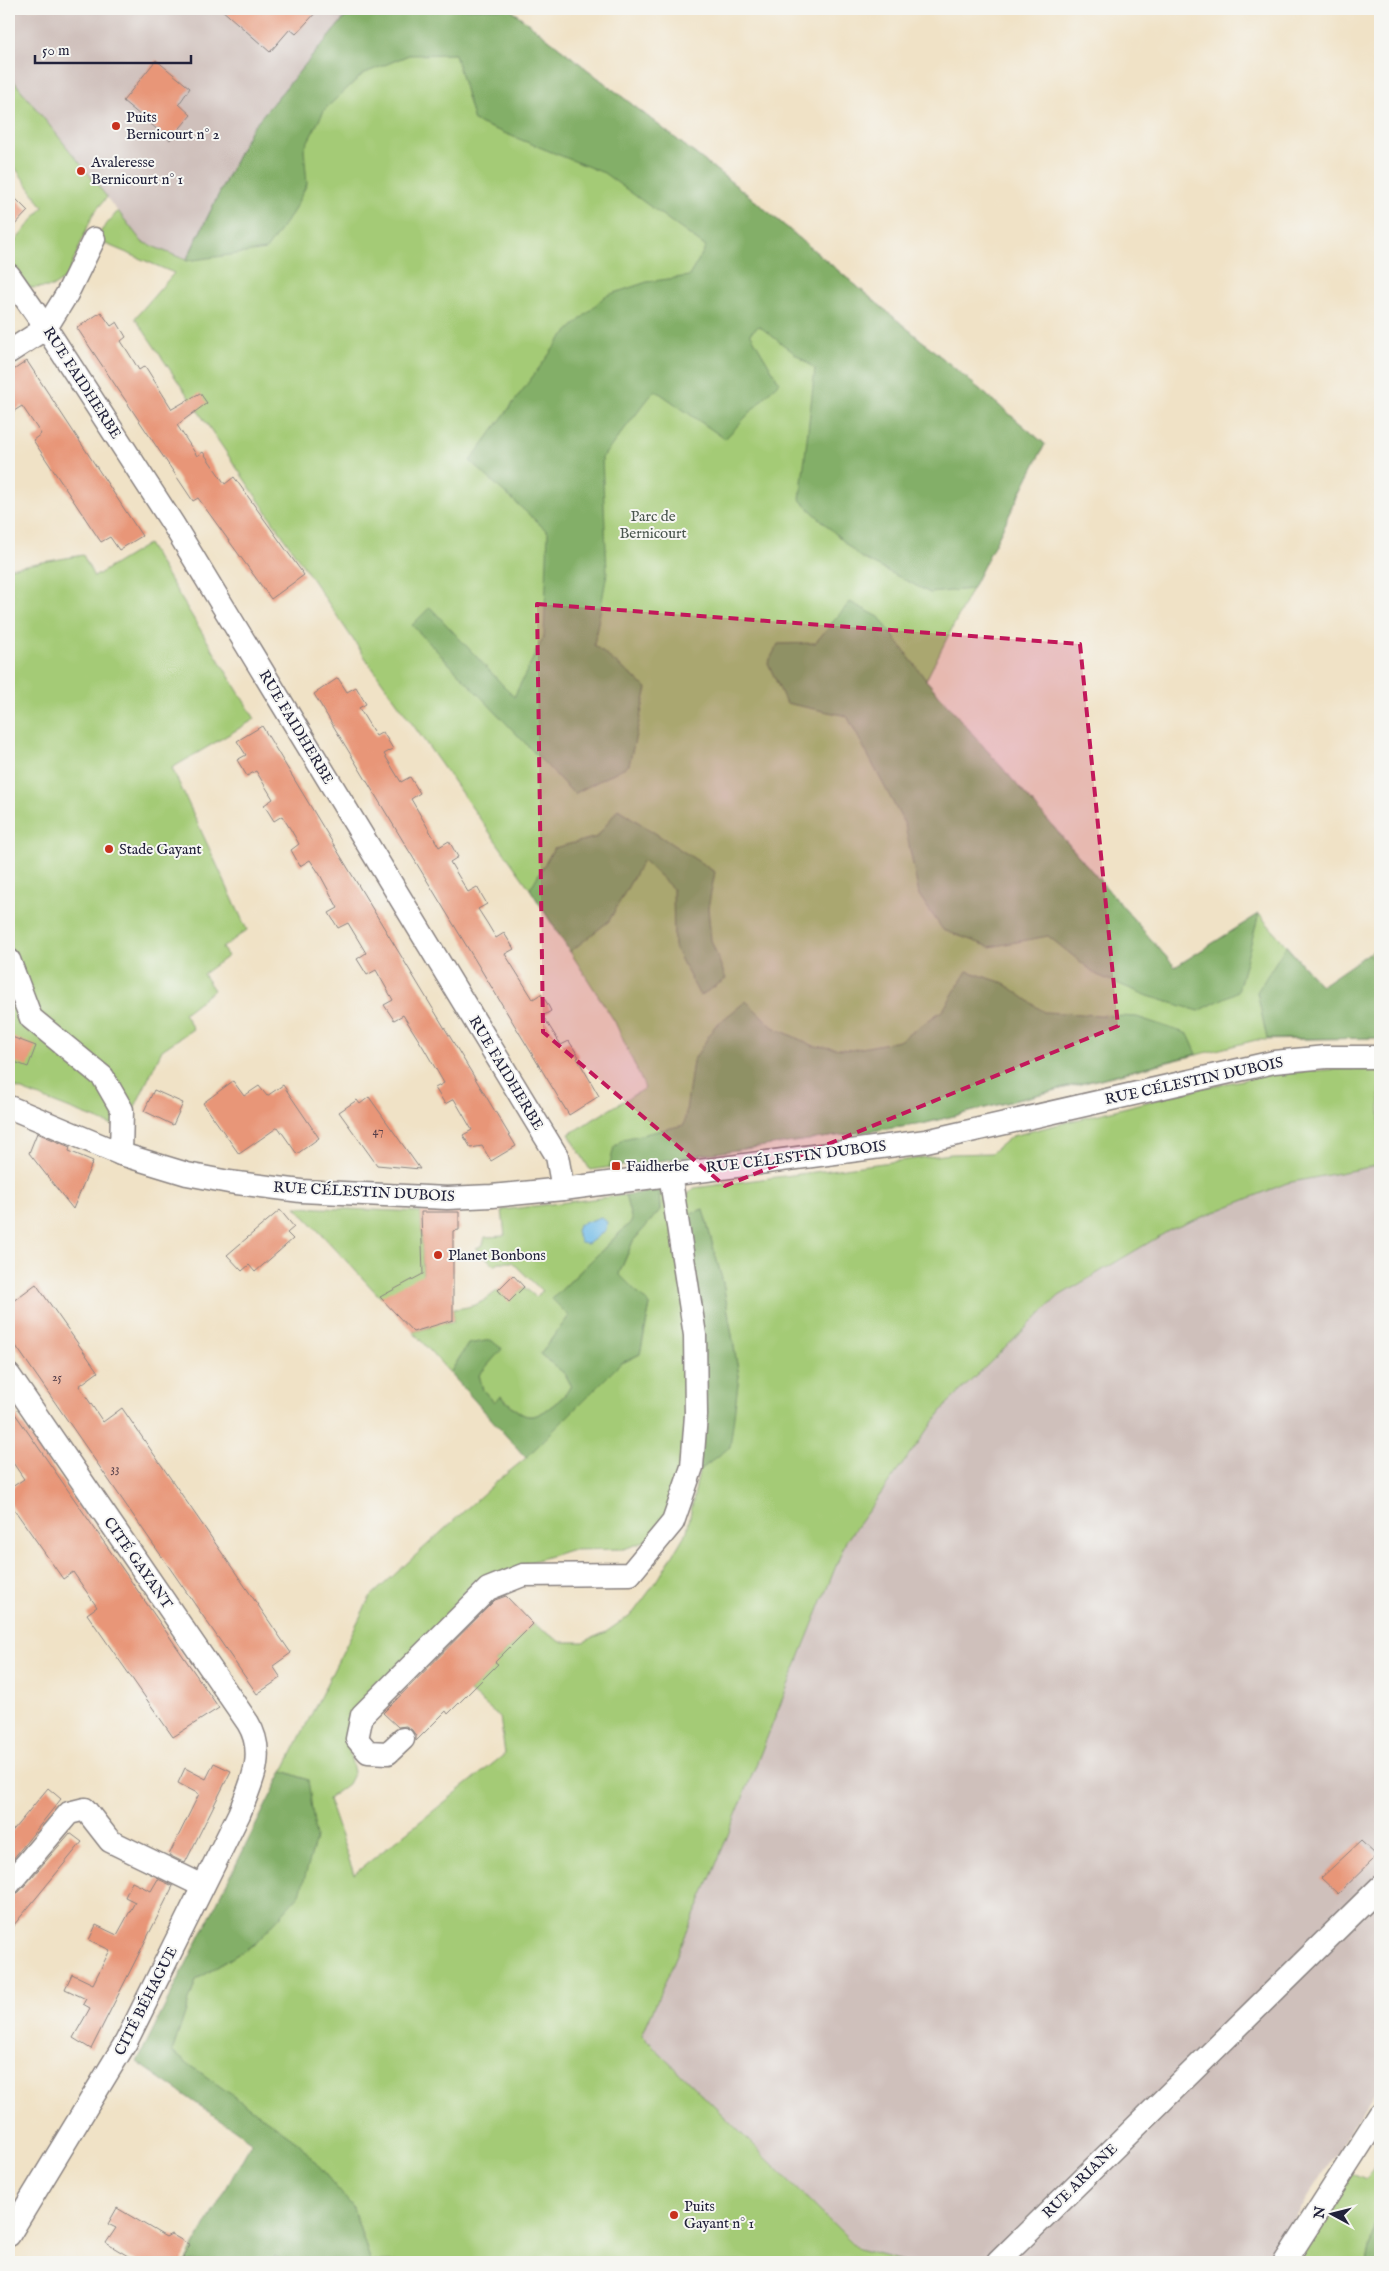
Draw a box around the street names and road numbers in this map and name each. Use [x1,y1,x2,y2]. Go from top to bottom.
street label: RUE FAIDHERBE [39,323,125,443]
street label: RUE FAIDHERBE [254,667,338,787]
street label: RUE FAIDHERBE [464,1013,548,1133]
street label: RUE CÉLESTIN DUBOIS [1103,1053,1285,1109]
street label: RUE CÉLESTIN DUBOIS [705,1137,887,1177]
street label: RUE CÉLESTIN DUBOIS [273,1178,455,1206]
street label: CITÉ GAYANT [99,1514,177,1613]
street label: CITÉ BÉHAGUE [110,1943,182,2059]
street label: RUE ARIANE [1038,2139,1122,2223]

